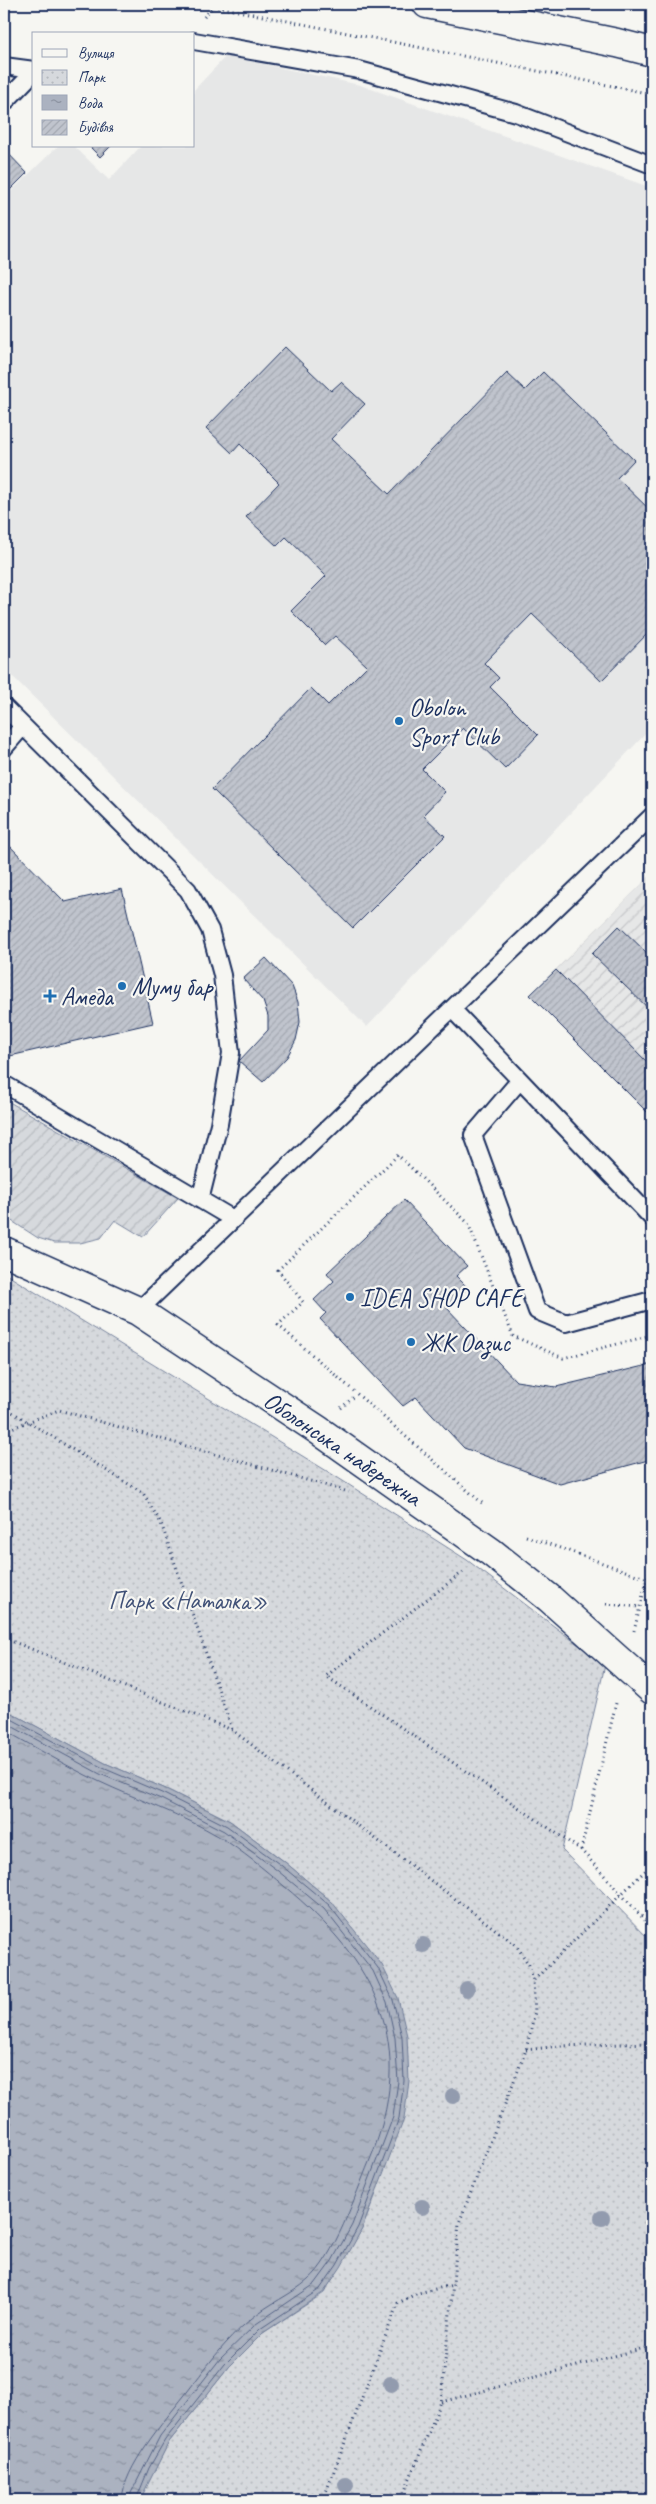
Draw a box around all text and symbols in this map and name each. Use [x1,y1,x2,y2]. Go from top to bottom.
legend [32,32,195,148]
text: Вулиця [78,44,115,63]
text: Парк [78,68,106,87]
text: Вода [78,94,103,113]
text: Будівля [78,118,113,137]
place label: Obolon Sport Club [409,692,501,753]
marker: Obolon Sport Club [393,715,405,727]
place label: Муму бар [132,971,214,1003]
marker: Муму бар [116,980,128,992]
place label: Амеда [61,981,115,1013]
marker: Амеда [43,989,57,1003]
place label: IDEA SHOP CAFE [360,1282,526,1314]
marker: IDEA SHOP CAFE [344,1291,356,1303]
place label: ЖК Оазис [421,1327,511,1360]
marker: ЖК Оазис [405,1336,417,1348]
street label: Оболонська набережна [257,1384,429,1515]
park label: Парк «Наталка» [108,1585,268,1617]

